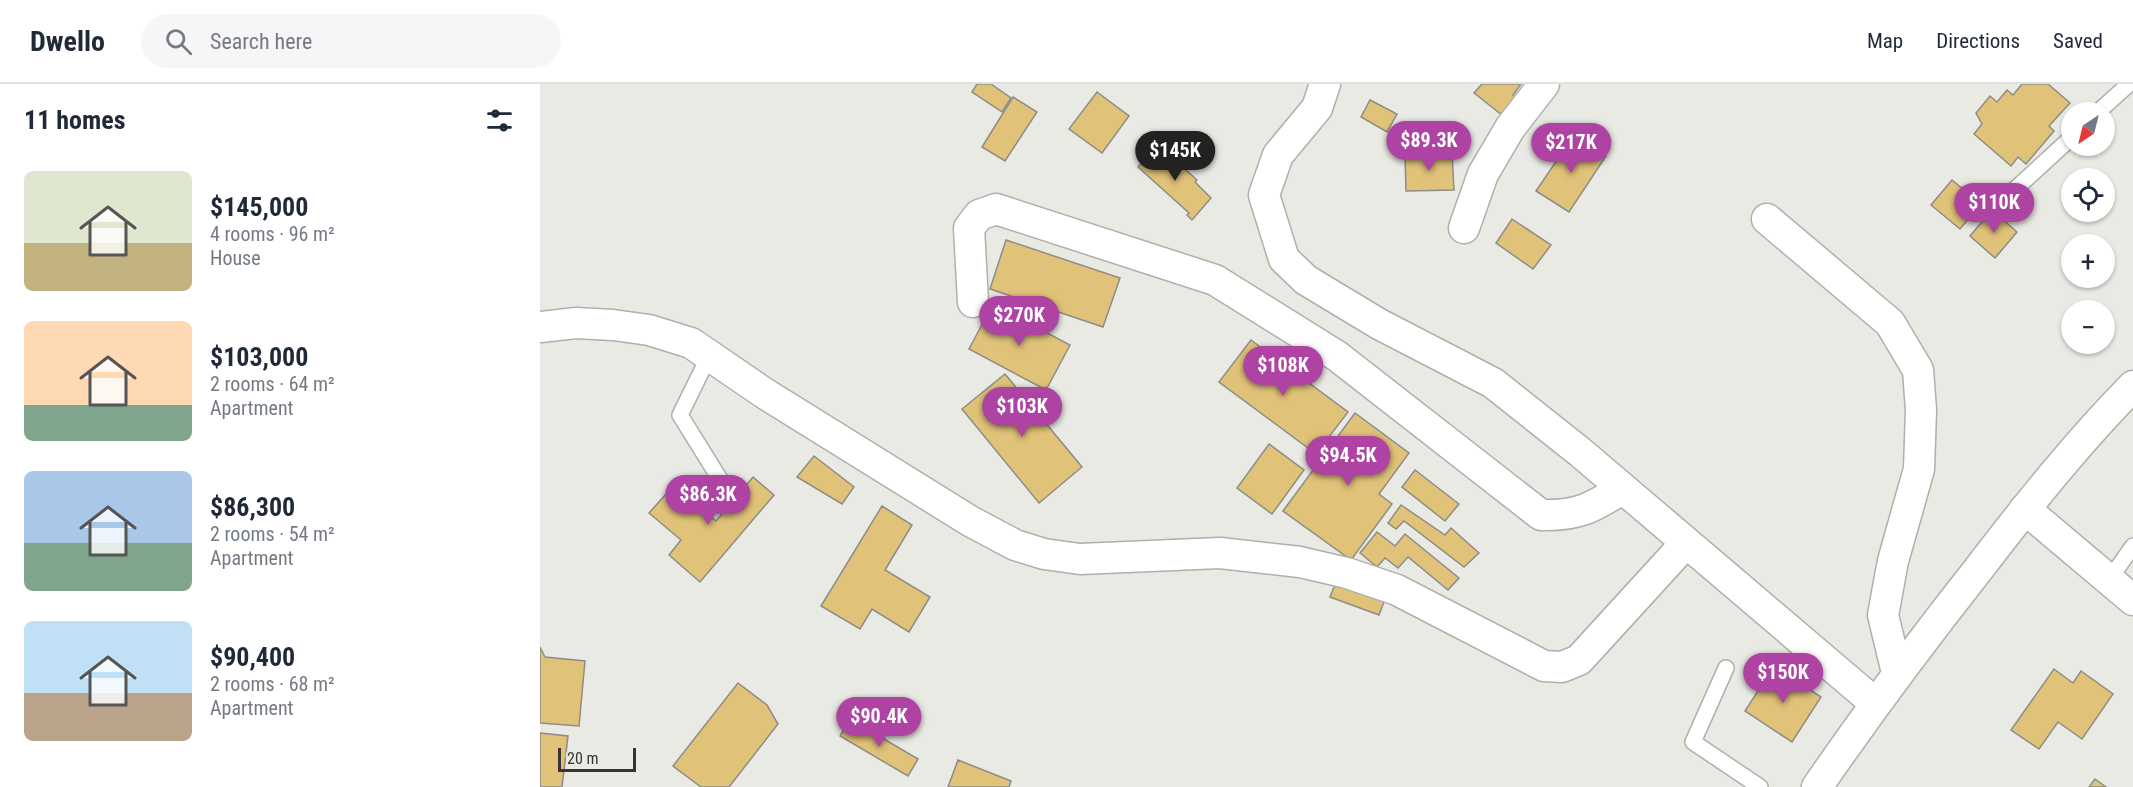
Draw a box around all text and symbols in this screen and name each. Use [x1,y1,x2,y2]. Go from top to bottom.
search box [141,14,561,68]
text: Dwello [30,25,105,58]
icon: search [162,25,195,58]
text: Search here [210,29,312,54]
text: Map [1867,29,1903,53]
text: Directions [1936,29,2020,53]
text: Saved [2053,29,2103,53]
north arrow [2061,102,2115,156]
map controls [2061,102,2115,354]
icon: filters [483,104,516,137]
text: 11 homes [24,105,126,135]
pin: $89.3K [1380,121,1478,172]
pin: $217K [1529,123,1613,174]
text: $89.3K [1400,128,1458,152]
text: $217K [1545,130,1597,154]
pin: $145K [1133,131,1217,182]
text: $145K [1149,138,1201,162]
button: locate [2061,168,2115,222]
pin: $110K [1952,183,2036,234]
text: $110K [1968,190,2020,214]
text: $145,000 [210,192,308,222]
icon: home [72,195,144,267]
text: 4 rooms · 96 m² [210,222,335,246]
button: + [2061,234,2115,288]
text: House [210,246,261,270]
pin: $270K [977,296,1061,347]
button: − [2061,300,2115,354]
text: $270K [993,303,1045,327]
text: $103,000 [210,342,308,372]
icon: home [72,345,144,417]
pin: $108K [1241,346,1325,397]
text: $108K [1257,353,1309,377]
text: 2 rooms · 64 m² [210,372,335,396]
pin: $103K [980,387,1064,438]
text: $103K [996,394,1048,418]
text: Apartment [210,396,294,420]
pin: $94.5K [1299,436,1397,487]
text: $94.5K [1319,443,1377,467]
pin: $86.3K [659,475,757,526]
text: $86.3K [679,482,737,506]
text: $86,300 [210,492,295,522]
icon: home [72,495,144,567]
text: 2 rooms · 54 m² [210,522,335,546]
text: Apartment [210,546,294,570]
text: $90,400 [210,642,295,672]
icon: home [72,645,144,717]
pin: $150K [1741,653,1825,704]
text: $150K [1757,660,1809,684]
text: 2 rooms · 68 m² [210,672,335,696]
text: Apartment [210,696,294,720]
pin: $90.4K [830,697,928,748]
text: $90.4K [850,704,908,728]
scale bar [558,745,636,772]
text: 20 m [567,749,599,768]

